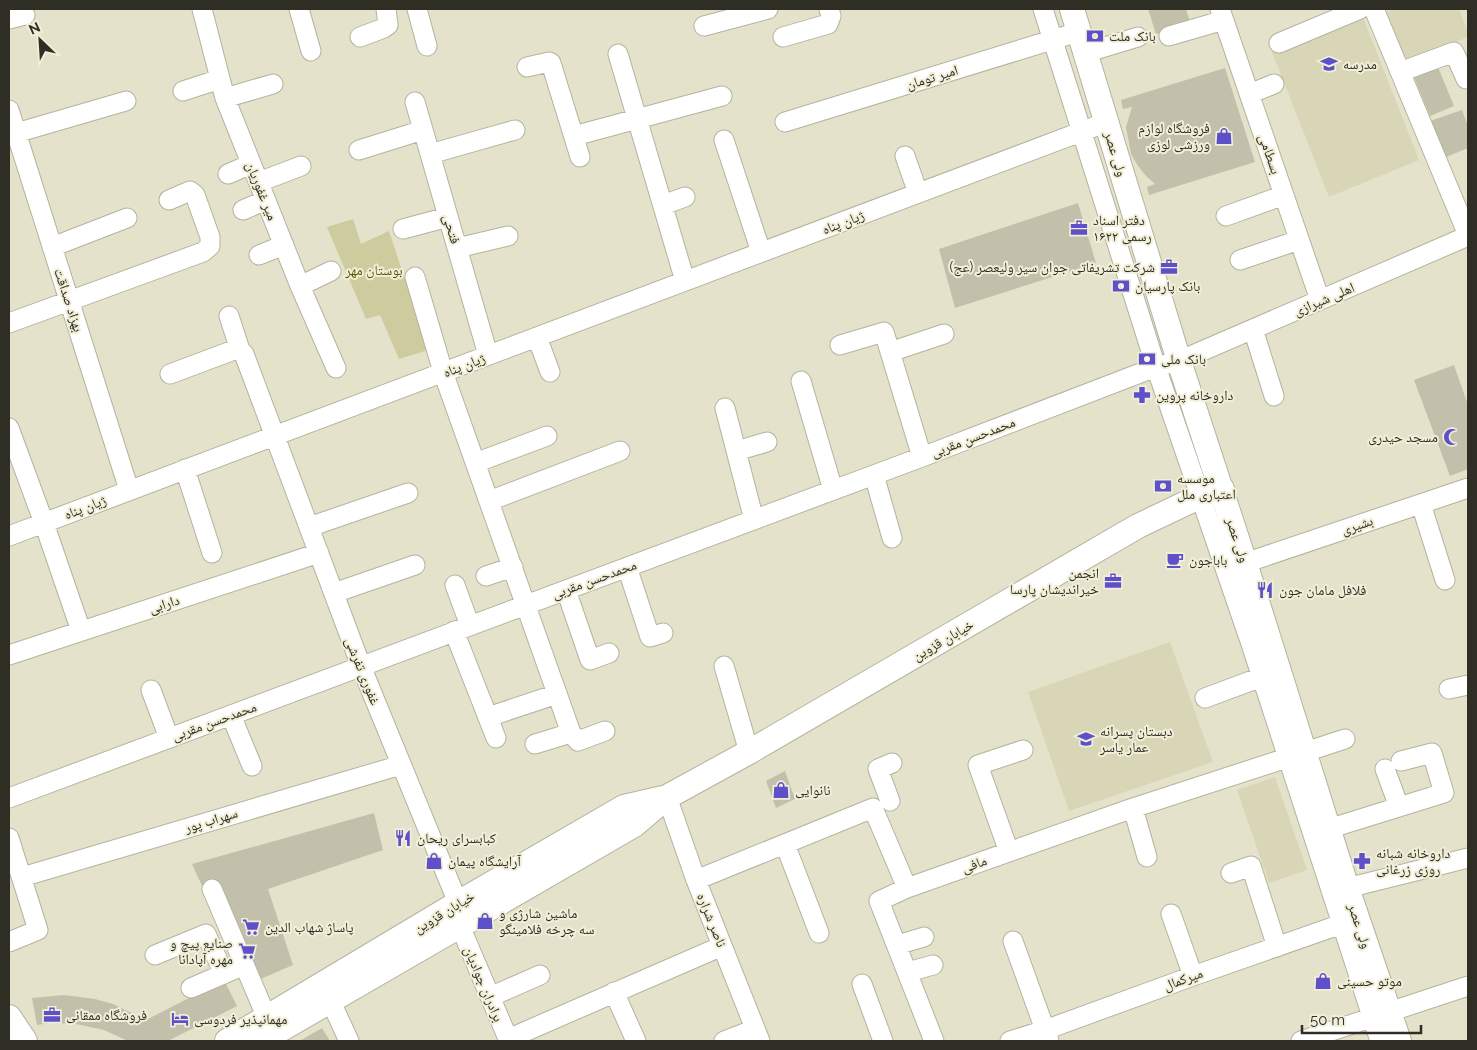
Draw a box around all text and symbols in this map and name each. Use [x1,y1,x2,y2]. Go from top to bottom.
north arrow [15,15,65,65]
text: N [26,19,43,38]
bank icon: بانک ملت [1085,26,1105,46]
place label: بانک ملت [1109,28,1156,44]
school or university icon: مدرسه [1319,54,1339,74]
place label: مدرسه [1343,56,1377,73]
street label: امیر تومان [904,62,960,93]
place label: فروشگاه لوازم ورزشی لوزی [1138,120,1210,153]
shop icon: فروشگاه لوازم ورزشی لوزی [1214,126,1234,146]
street label: ولی عصر [1100,129,1130,179]
street label: بسطامی [1255,132,1284,177]
street label: میر غفوریان [242,159,281,223]
street label: ژیان پناه [820,207,867,238]
street label: فتحی [439,212,464,246]
place label: دفتر اسناد رسمی ۱۶۲۲ [1093,212,1152,245]
office icon: دفتر اسناد رسمی ۱۶۲۲ [1069,218,1089,238]
office icon: شرکت تشریفاتی جوان سیر ولیعصر (عج) [1159,257,1179,277]
place label: شرکت تشریفاتی جوان سیر ولیعصر (عج) [949,259,1155,277]
park label: بوستان مهر [344,262,403,279]
street label: بهزاد صداقت [50,266,87,334]
bank icon: بانک پارسیان [1111,276,1131,296]
place label: بانک پارسیان [1135,278,1201,295]
street label: اهلی شیرازی [1291,279,1357,320]
bank icon: بانک ملی [1137,349,1157,369]
street label: ژیان پناه [441,350,488,381]
place label: بانک ملی [1161,351,1206,368]
pharmacy icon: داروخانه پروین [1132,385,1152,405]
place label: داروخانه پروین [1156,387,1233,404]
street label: محمدحسن مقربی [929,414,1018,461]
mosque icon: مسجد حیدری [1442,427,1462,447]
place label: مسجد حیدری [1368,429,1438,446]
place label: موسسه اعتباری ملل [1177,470,1236,503]
bank icon: موسسه اعتباری ملل [1153,476,1173,496]
street label: ژیان پناه [62,492,109,523]
street label: بشیری [1339,512,1375,539]
street label: ولی عصر [1222,515,1253,565]
cafe icon: باباجون [1165,550,1185,570]
place label: باباجون [1189,552,1228,569]
street label: محمدحسن مقربی [549,556,639,603]
place label: انجمن خیراندیشان پارسا [1010,565,1099,598]
office icon: انجمن خیراندیشان پارسا [1103,571,1123,591]
restaurant icon: فلافل مامان جون [1255,580,1275,600]
place label: فلافل مامان جون [1279,582,1367,599]
street label: دارابی [147,591,182,617]
street label: خیابان قزوین [910,616,977,665]
street label: غفوری تفرشی [341,635,384,707]
street label: محمدحسن مقربی [169,698,259,745]
place label: دبستان پسرانه عمار یاسر [1099,723,1173,756]
school or university icon: دبستان پسرانه عمار یاسر [1076,729,1096,749]
shop icon: نانوایی [771,780,791,800]
place label: نانوایی [795,782,831,799]
street label: سهراب پور [182,804,240,837]
restaurant icon: کبابسرای ریحان [393,828,413,848]
place label: کبابسرای ریحان [417,830,496,847]
place label: داروخانه شبانه روزی زرغانی [1376,845,1451,878]
shop icon: آرایشگاه پیمان [424,851,444,871]
pharmacy icon: داروخانه شبانه روزی زرغانی [1352,851,1372,871]
street label: مافی [959,852,989,877]
place label: آرایشگاه پیمان [448,853,521,870]
street label: خیابان قزوین [411,888,478,937]
street label: ناصر شراره [693,891,730,950]
street label: ولی عصر [1344,901,1375,951]
place label: ماشین شارژی و سه چرخه فلامینگو [499,905,594,938]
shop icon: ماشین شارژی و سه چرخه فلامینگو [475,911,495,931]
supermarket icon: پاساژ شهاب الدین [241,917,261,937]
place label: پاساژ شهاب الدین [265,919,354,936]
place label: صنایع پیچ و مهره آپادانا [170,935,233,968]
supermarket icon: صنایع پیچ و مهره آپادانا [237,941,257,961]
street label: برادران جوادیان [460,944,507,1025]
street label: میرکمال [1161,965,1205,994]
shop icon: موتو حسینی [1313,971,1333,991]
place label: موتو حسینی [1337,973,1402,990]
scale bar [1302,1002,1421,1034]
office icon: فروشگاه ممقانی [42,1005,62,1025]
place label: فروشگاه ممقانی [66,1007,147,1024]
hotel icon: مهمانپذیر فردوسی [170,1009,190,1029]
place label: مهمانپذیر فردوسی [194,1011,287,1028]
text: 50 m [1310,1011,1345,1029]

